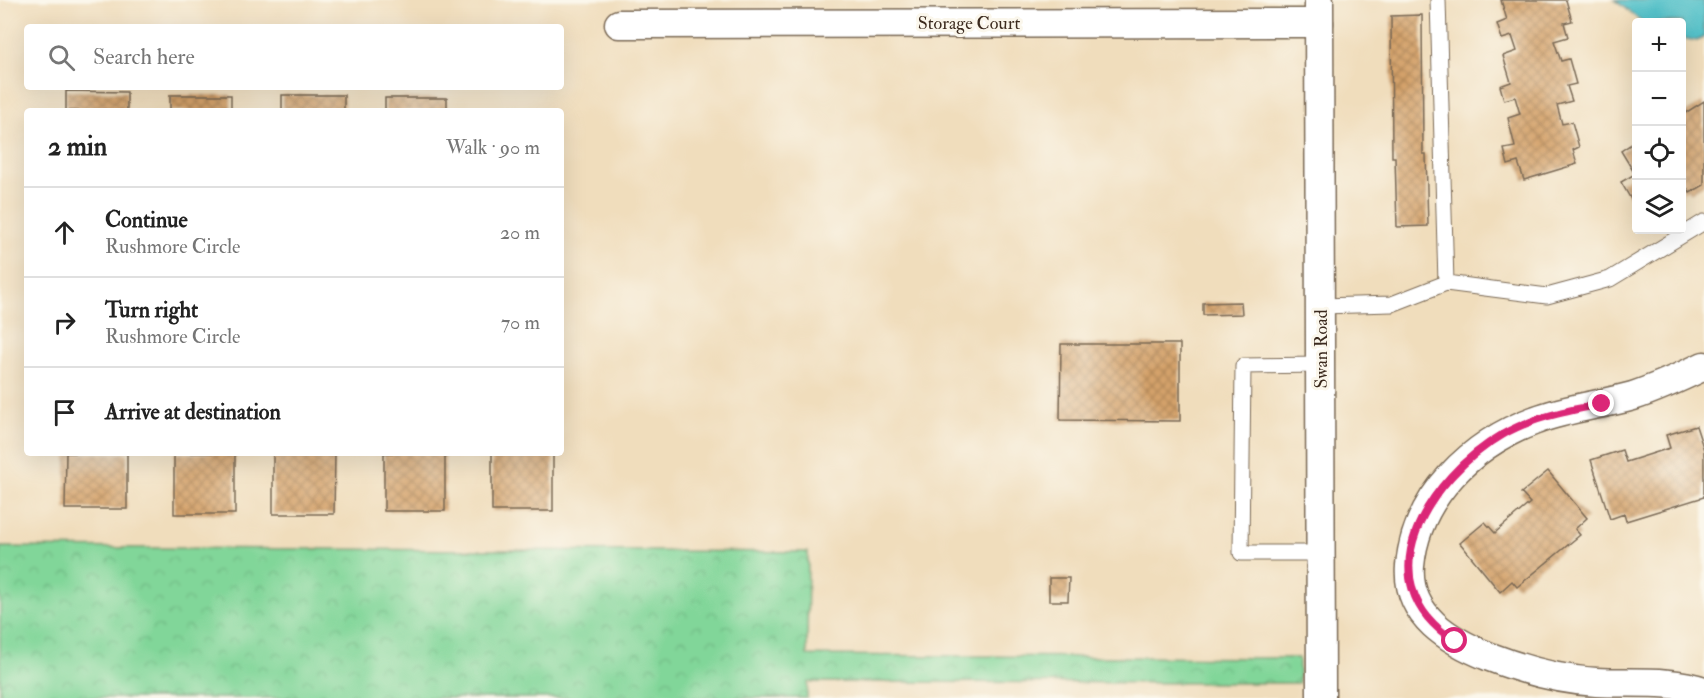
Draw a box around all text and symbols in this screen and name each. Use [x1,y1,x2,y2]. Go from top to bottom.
street label: Storage Court [918,12,1020,35]
map controls [1632,18,1686,234]
button: + [1632,18,1686,72]
search box [24,24,564,90]
icon: search [45,41,78,74]
text: Search here [93,43,195,71]
button: − [1632,72,1686,126]
button: locate [1632,126,1686,180]
text: 2 min [48,131,107,163]
text: Walk · 90 m [446,135,540,160]
button: layers [1632,180,1686,234]
text: Continue [105,206,188,234]
icon: ahead [48,216,81,249]
text: 20 m [500,220,540,245]
text: Rushmore Circle [105,234,240,259]
text: Turn right [105,296,198,324]
icon: right [48,306,81,339]
street label: Swan Road [1310,309,1333,389]
text: 70 m [501,310,540,335]
text: Rushmore Circle [105,324,240,349]
route end [1588,390,1614,416]
icon: arrive [48,396,81,429]
text: Arrive at destination [105,398,281,426]
route start [1441,627,1467,653]

